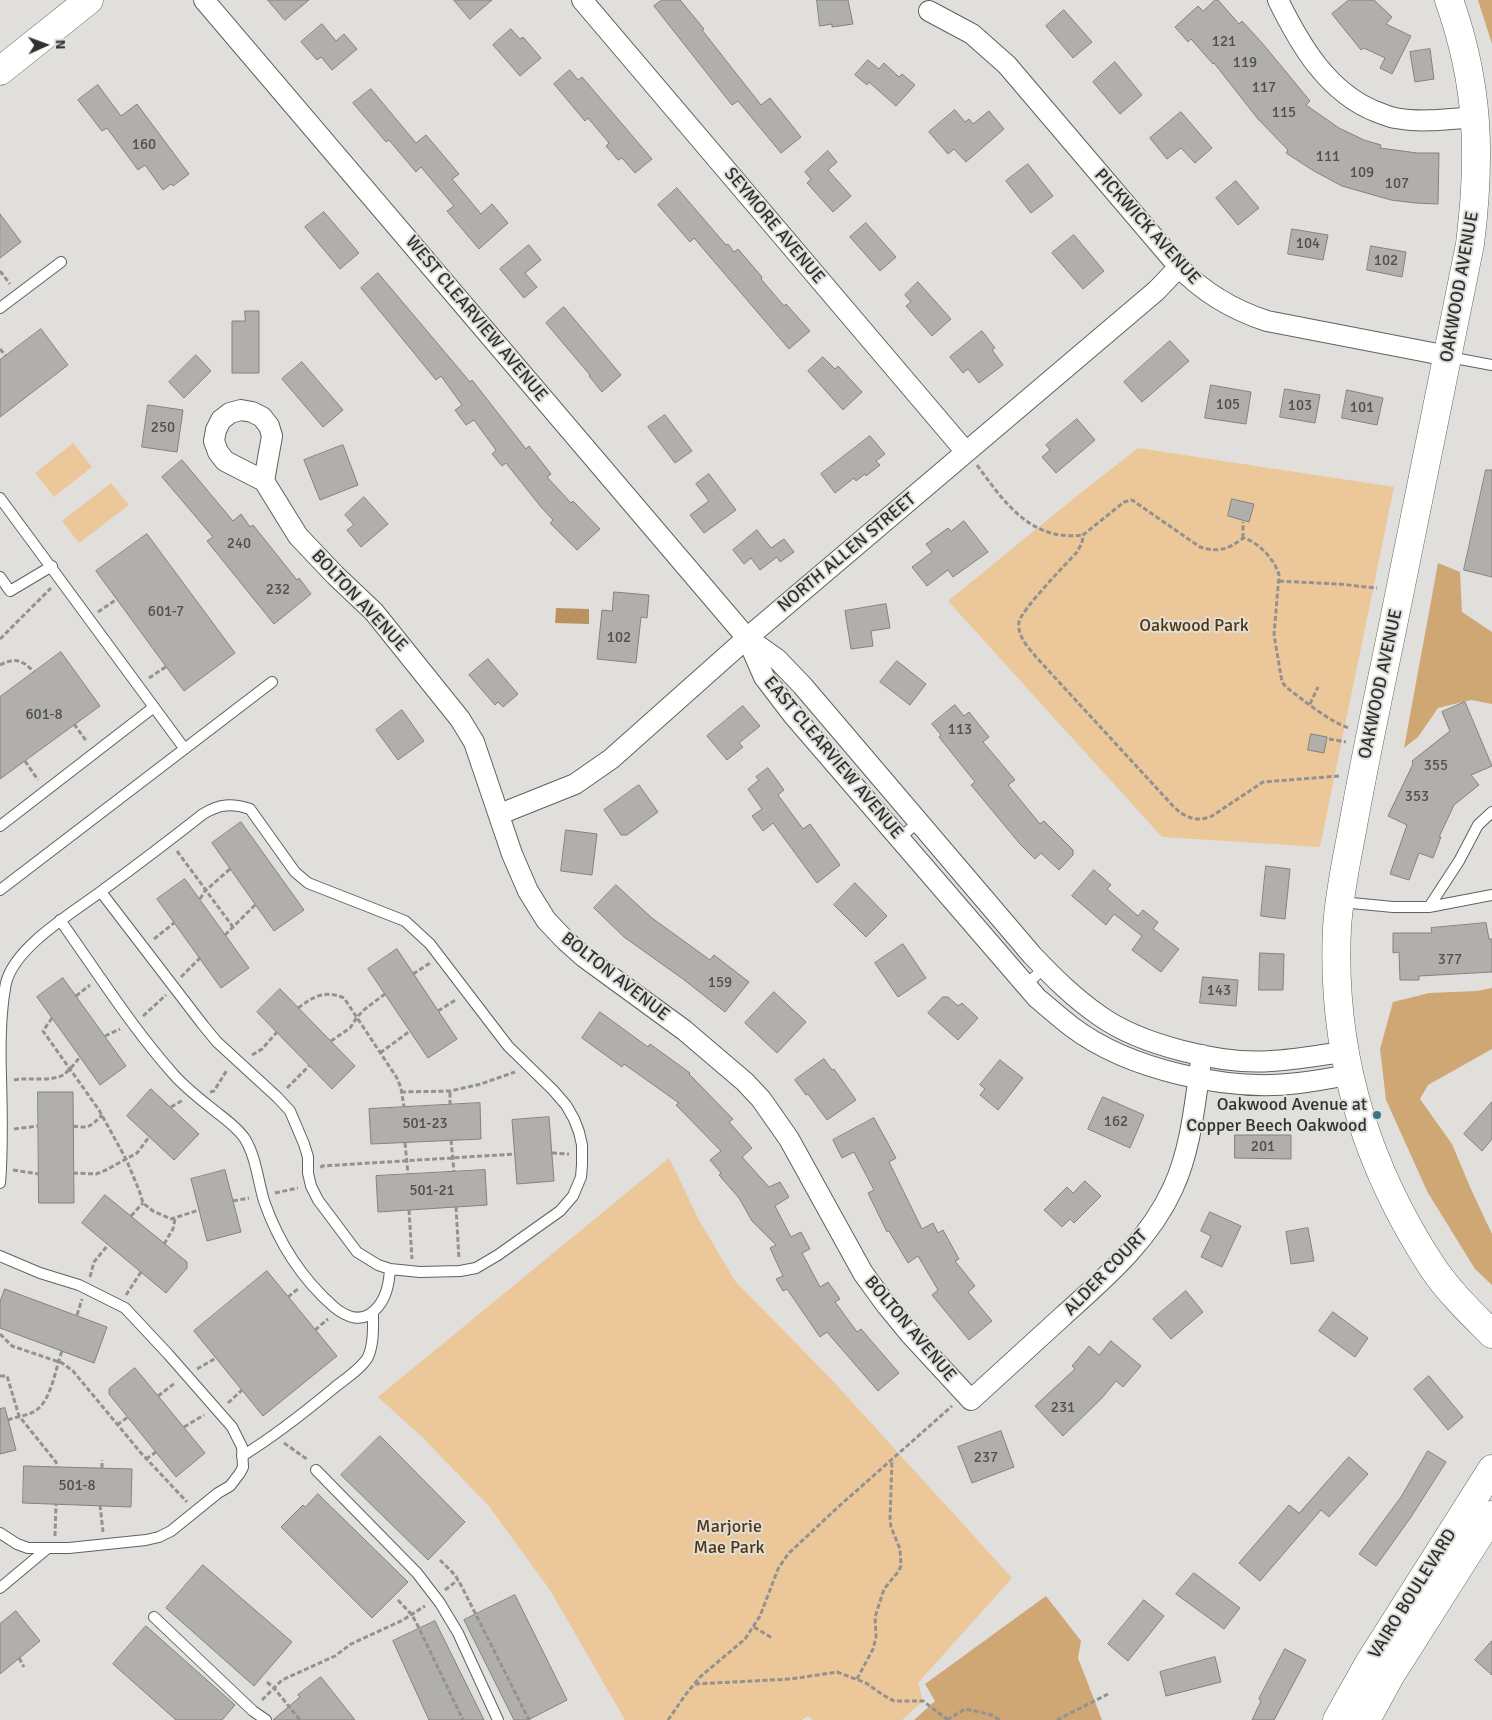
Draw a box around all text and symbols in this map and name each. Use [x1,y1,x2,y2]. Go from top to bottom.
north arrow [20,20,70,70]
house number: 121 [1212,33,1236,51]
text: N [52,39,69,50]
house number: 119 [1233,54,1257,72]
house number: 117 [1252,79,1276,97]
house number: 115 [1272,104,1296,122]
house number: 160 [132,136,156,154]
house number: 111 [1316,148,1340,166]
street label: SEYMORE AVENUE [719,163,829,289]
house number: 109 [1350,164,1374,182]
street label: PICKWICK AVENUE [1089,165,1205,289]
house number: 107 [1385,175,1409,193]
street label: OAKWOOD AVENUE [1436,210,1484,364]
street label: WEST CLEARVIEW AVENUE [400,232,552,406]
house number: 104 [1296,235,1320,253]
house number: 102 [1374,252,1398,270]
house number: 105 [1216,396,1240,414]
house number: 103 [1288,397,1312,415]
house number: 101 [1350,399,1374,417]
house number: 250 [151,419,175,437]
street label: NORTH ALLEN STREET [773,489,921,617]
house number: 240 [227,535,251,553]
street label: BOLTON AVENUE [306,546,412,656]
house number: 232 [266,581,290,599]
house number: 601-7 [148,603,184,621]
street label: OAKWOOD AVENUE [1355,607,1407,761]
park label: Oakwood Park [1139,615,1249,637]
house number: 102 [607,629,631,647]
street label: EAST CLEARVIEW AVENUE [759,672,907,844]
house number: 601-8 [25,706,63,724]
house number: 113 [948,721,972,739]
house number: 355 [1424,757,1448,775]
house number: 353 [1405,788,1429,806]
street label: BOLTON AVENUE [557,928,673,1026]
house number: 377 [1438,951,1462,969]
house number: 159 [708,974,732,992]
house number: 143 [1207,982,1231,1000]
place label: Oakwood Avenue at Copper Beech Oakwood [1186,1094,1367,1136]
marker: Oakwood Avenue at Copper Beech Oakwood [1371,1109,1383,1121]
house number: 162 [1104,1113,1128,1131]
house number: 501-23 [402,1115,448,1133]
house number: 201 [1251,1138,1275,1156]
house number: 501-21 [409,1182,455,1200]
street label: ALDER COURT [1060,1226,1152,1320]
street label: BOLTON AVENUE [859,1272,961,1386]
house number: 231 [1051,1399,1075,1417]
house number: 237 [974,1449,998,1467]
house number: 501-8 [58,1477,96,1495]
park label: Marjorie Mae Park [693,1516,765,1558]
street label: VAIRO BOULEVARD [1364,1525,1462,1663]

